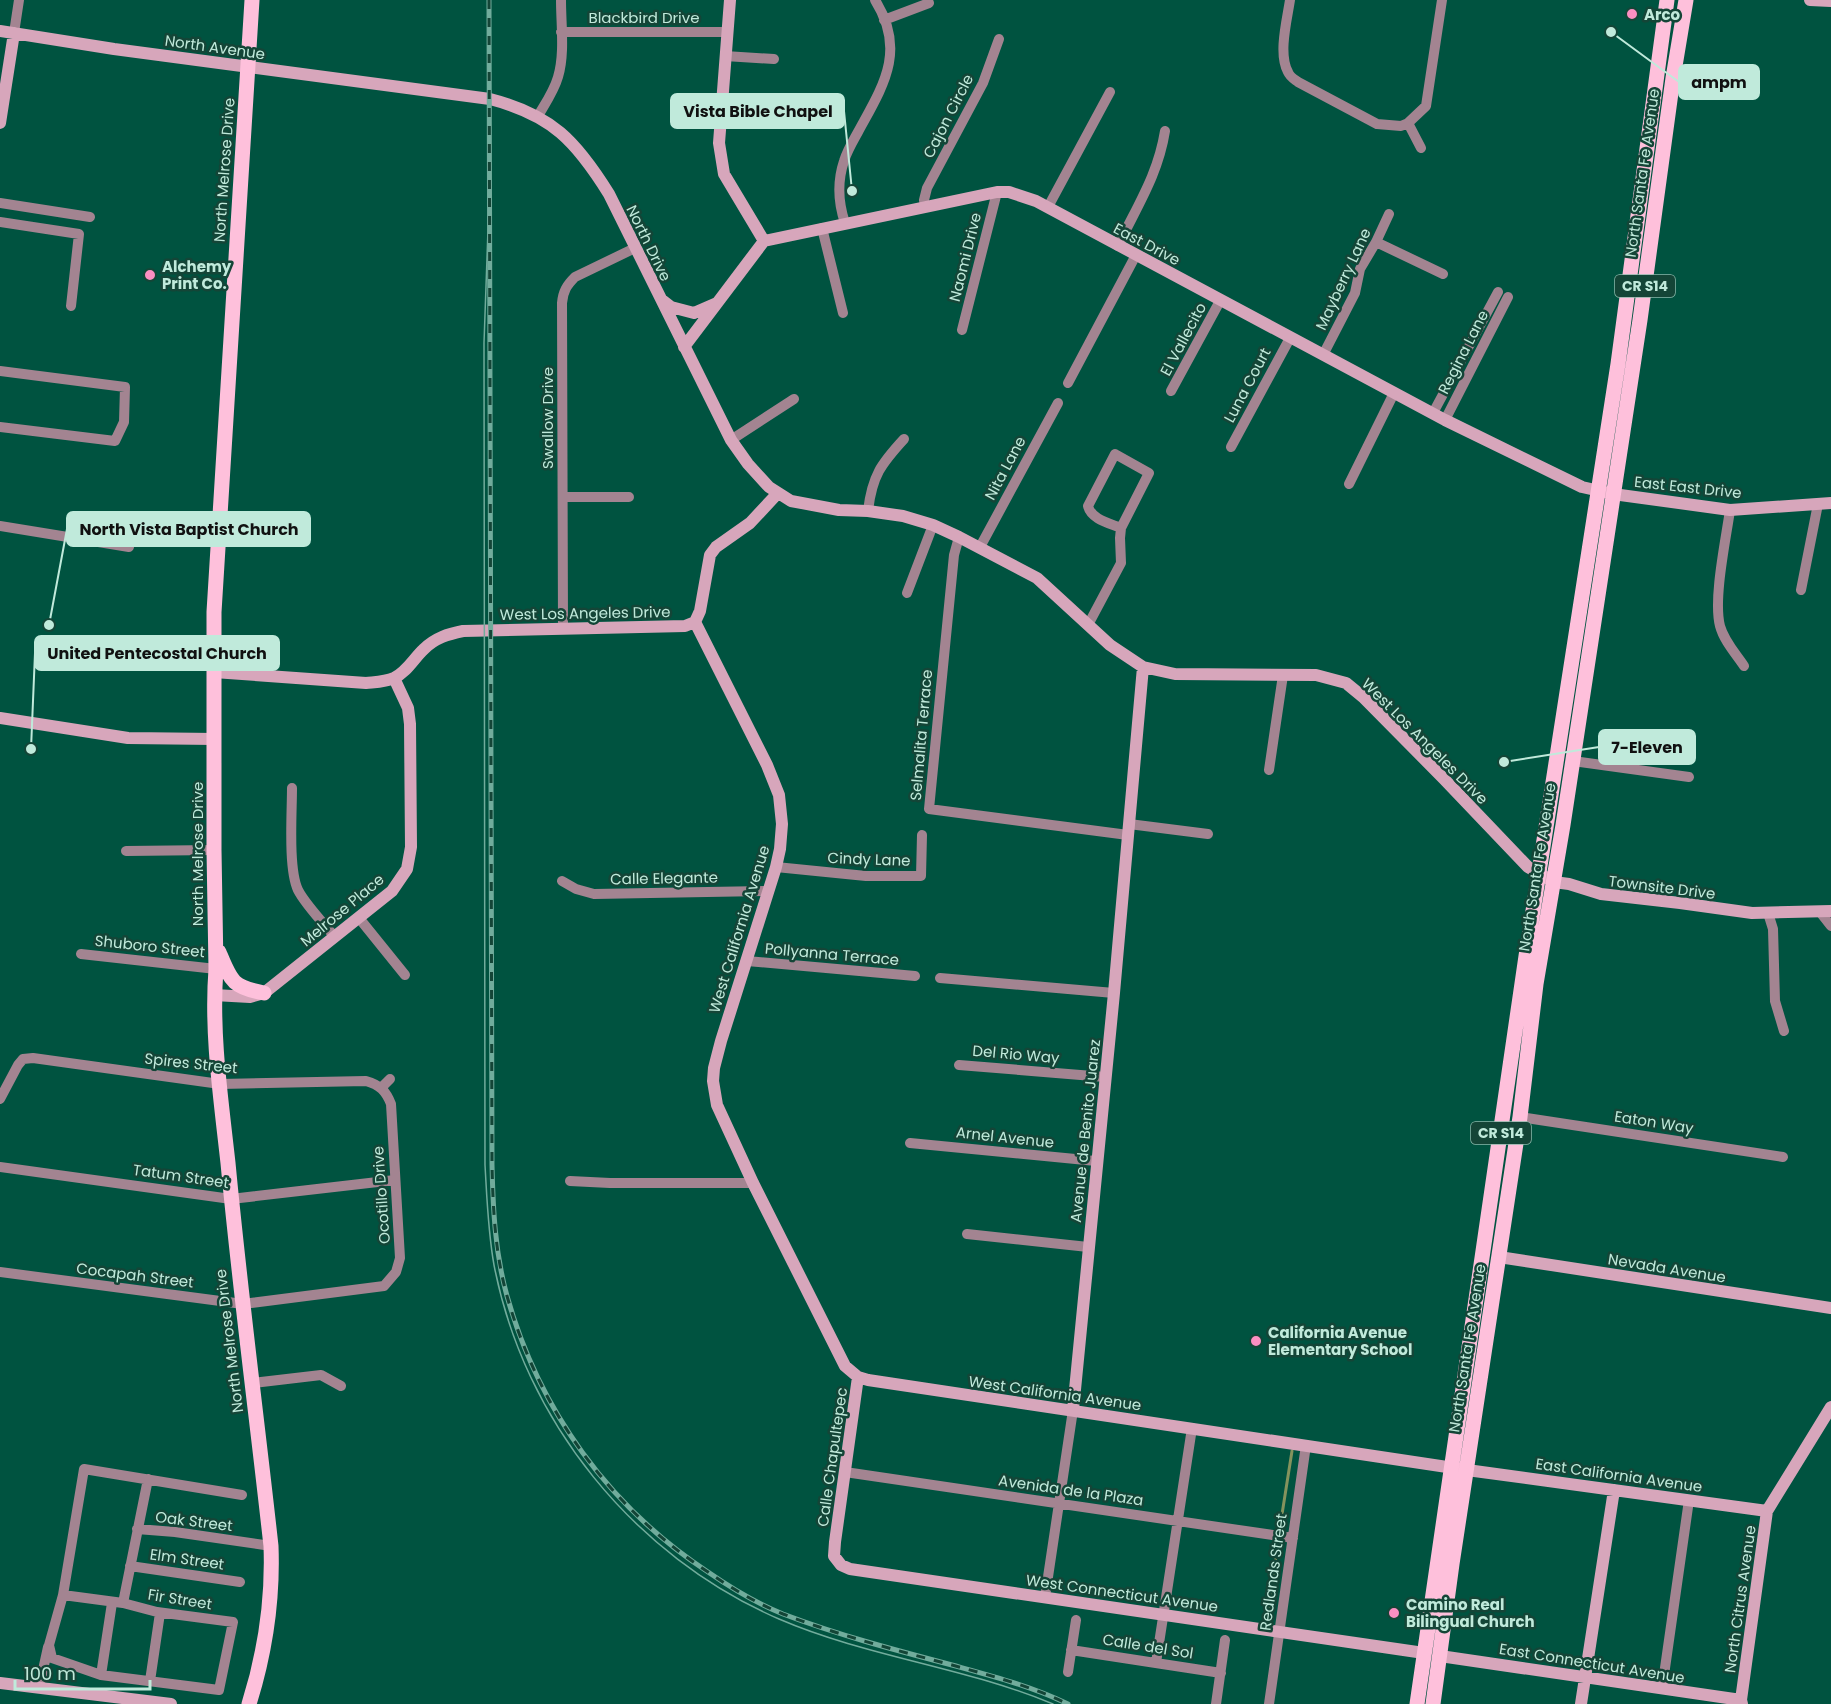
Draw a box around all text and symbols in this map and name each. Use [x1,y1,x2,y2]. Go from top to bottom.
place label: Arco [1644,4,1681,25]
street label: Blackbird Drive [588,7,700,28]
marker: Arco [1625,7,1639,21]
street label: North Avenue [163,30,267,64]
callout: ampm [1679,65,1759,99]
street label: Cajon Circle [918,70,978,162]
text: ampm [1691,71,1747,94]
street label: North Santa Fe Avenue [1620,87,1664,259]
callout: Vista Bible Chapel [671,94,844,128]
street label: North Melrose Drive [208,97,240,243]
text: Vista Bible Chapel [683,100,833,123]
street label: North Drive [621,201,677,285]
street label: Naomi Drive [944,210,986,304]
street label: East Drive [1110,218,1184,270]
street label: Mayberry Lane [1310,225,1376,333]
place label: Alchemy Print Co. [162,256,232,294]
marker: Alchemy Print Co. [143,268,157,282]
road number: CR S14 [1615,275,1675,297]
street label: El Vallecito [1155,299,1211,379]
street label: Regina Lane [1433,306,1493,398]
street label: Luna Court [1219,344,1275,426]
street label: Swallow Drive [537,367,558,469]
street label: Nita Lane [979,432,1031,504]
street label: East East Drive [1633,471,1743,503]
callout: North Vista Baptist Church [67,512,310,546]
text: North Vista Baptist Church [79,518,299,541]
street label: West Los Angeles Drive [499,601,671,625]
callout: United Pentecostal Church [35,636,279,670]
text: United Pentecostal Church [47,642,267,665]
street label: Selmalita Terrace [905,669,937,801]
street label: West Los Angeles Drive [1357,673,1493,809]
callout: 7-Eleven [1599,730,1695,764]
text: 7-Eleven [1611,736,1683,759]
street label: North Santa Fe Avenue [1513,781,1561,953]
street label: North Melrose Drive [187,782,208,926]
street label: West California Avenue [703,843,775,1015]
street label: Cindy Lane [827,847,911,871]
street label: Calle Elegante [610,867,718,889]
street label: Melrose Place [296,869,388,951]
street label: Townsite Drive [1607,870,1717,904]
street label: Shuboro Street [94,930,206,962]
street label: Pollyanna Terrace [764,938,900,970]
street label: Avenue de Benito Juarez [1065,1038,1105,1224]
street label: Del Rio Way [972,1040,1061,1068]
street label: Spires Street [144,1048,238,1078]
street label: Eaton Way [1613,1105,1696,1139]
street label: Arnel Avenue [955,1121,1055,1153]
road number: CR S14 [1471,1122,1531,1144]
street label: Ocotillo Drive [367,1145,395,1245]
street label: Tatum Street [132,1159,230,1193]
street label: Nevada Avenue [1607,1248,1727,1288]
street label: Cocapah Street [75,1257,195,1293]
street label: North Santa Fe Avenue [1443,1262,1491,1434]
street label: North Melrose Drive [210,1268,248,1414]
place label: California Avenue Elementary School [1268,1322,1412,1360]
marker: California Avenue Elementary School [1249,1334,1263,1348]
street label: West California Avenue [967,1370,1143,1416]
street label: Calle Chapultepec [812,1386,852,1528]
street label: East California Avenue [1534,1453,1704,1497]
street label: Avenida de la Plaza [997,1469,1145,1511]
street label: Oak Street [154,1506,234,1536]
street label: Redlands Street [1254,1512,1292,1632]
street label: North Citrus Avenue [1719,1524,1761,1674]
street label: Elm Street [149,1543,225,1575]
street label: West Connecticut Avenue [1025,1569,1219,1617]
street label: Fir Street [146,1584,214,1614]
place label: Camino Real Bilingual Church [1406,1594,1535,1632]
marker: Camino Real Bilingual Church [1387,1606,1401,1620]
street label: Calle del Sol [1101,1628,1195,1664]
street label: East Connecticut Avenue [1498,1638,1686,1688]
scale bar [15,1653,150,1691]
text: 100 m [24,1661,76,1686]

